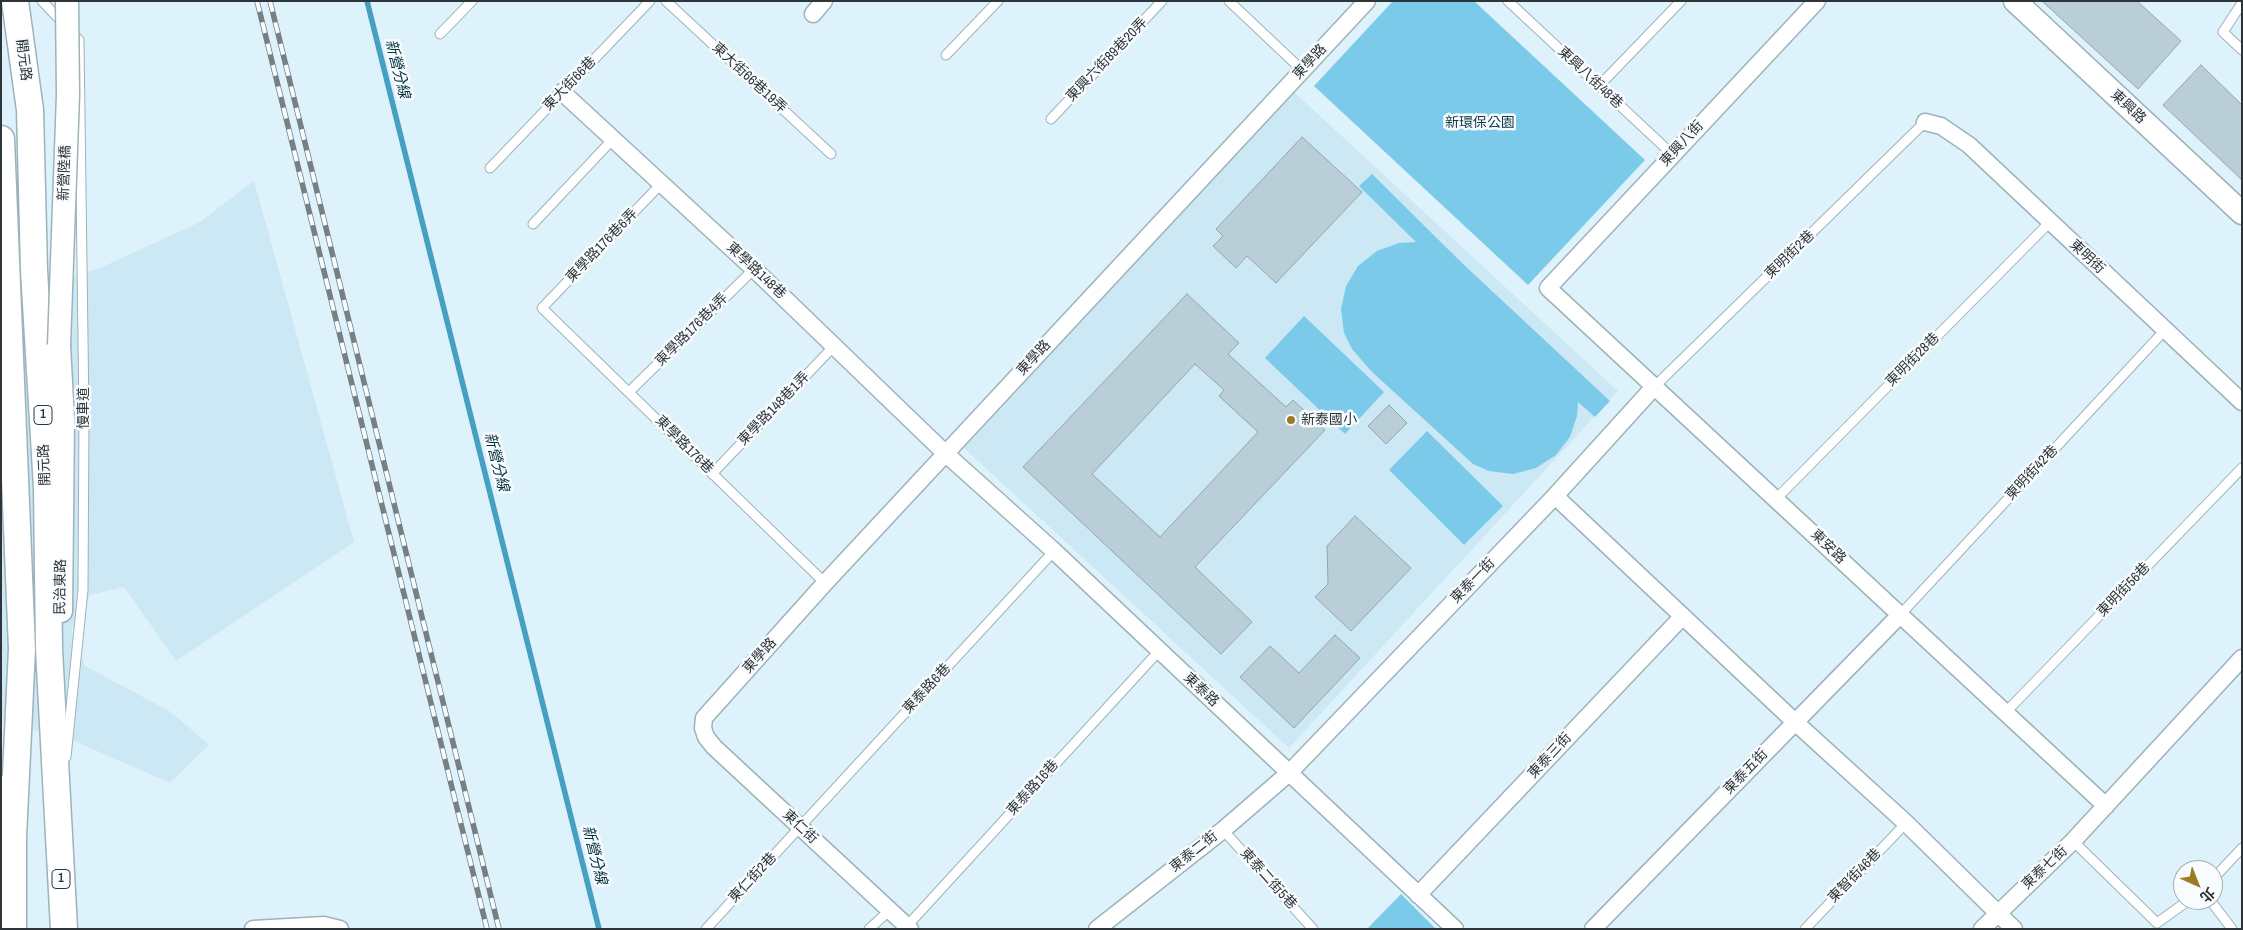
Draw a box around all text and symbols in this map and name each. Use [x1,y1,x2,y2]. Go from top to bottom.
street label: 東興六街89巷20弄 [1063,15,1151,105]
street label: 開元路 [12,38,34,82]
water label: 新營分線 [381,38,413,100]
street label: 東大街66巷19弄 [708,39,790,117]
street label: 東學路 [1290,41,1330,83]
street label: 東興八街48巷 [1554,44,1626,112]
street label: 東大街66巷 [540,53,600,115]
street label: 東興路 [2107,87,2149,127]
park label: 新環保公園 [1445,115,1515,131]
street label: 東興八街 [1657,118,1707,170]
street label: 新營陸橋 [56,145,74,201]
street label: 東學路176巷6弄 [563,206,641,286]
street label: 東明街2巷 [1762,227,1818,283]
street label: 東明街 [2066,237,2108,277]
street label: 東學路148巷 [723,239,789,303]
street label: 東學路176巷4弄 [652,290,732,370]
street label: 東明街28巷 [1883,330,1943,390]
street label: 東學路 [1014,337,1054,379]
street label: 東學路148巷1弄 [735,369,813,449]
street label: 慢車道 [76,387,92,429]
road number: 1 [34,406,52,424]
street label: 東學路176巷 [651,412,717,478]
place label: 新泰國小 [1301,412,1357,428]
marker: 新泰國小 [1285,414,1297,426]
water label: 新營分線 [480,431,512,493]
street label: 東明街42巷 [2002,442,2062,504]
street label: 開元路 [36,444,54,486]
street label: 東安路 [1807,526,1849,568]
street label: 東泰一街 [1448,555,1498,607]
street label: 民治東路 [52,559,70,615]
street label: 東明街56巷 [2094,559,2154,621]
street label: 東學路 [740,635,780,677]
street label: 東泰路6巷 [900,660,954,718]
street label: 東泰路 [1180,670,1222,710]
street label: 東泰三街 [1525,730,1575,782]
street label: 東泰五街 [1721,746,1771,798]
street label: 東泰路16巷 [1004,757,1062,819]
street label: 東仁街 [779,807,821,847]
water label: 新營分線 [578,824,610,886]
street label: 東泰二街 [1167,828,1221,876]
street label: 東泰七街 [2019,843,2071,893]
street label: 東泰二街5巷 [1236,845,1300,913]
street label: 東智街46巷 [1825,845,1885,907]
street label: 東仁街2巷 [726,849,780,907]
north arrow [2173,860,2223,910]
road number: 1 [52,870,70,889]
text: 北 [2196,884,2219,906]

